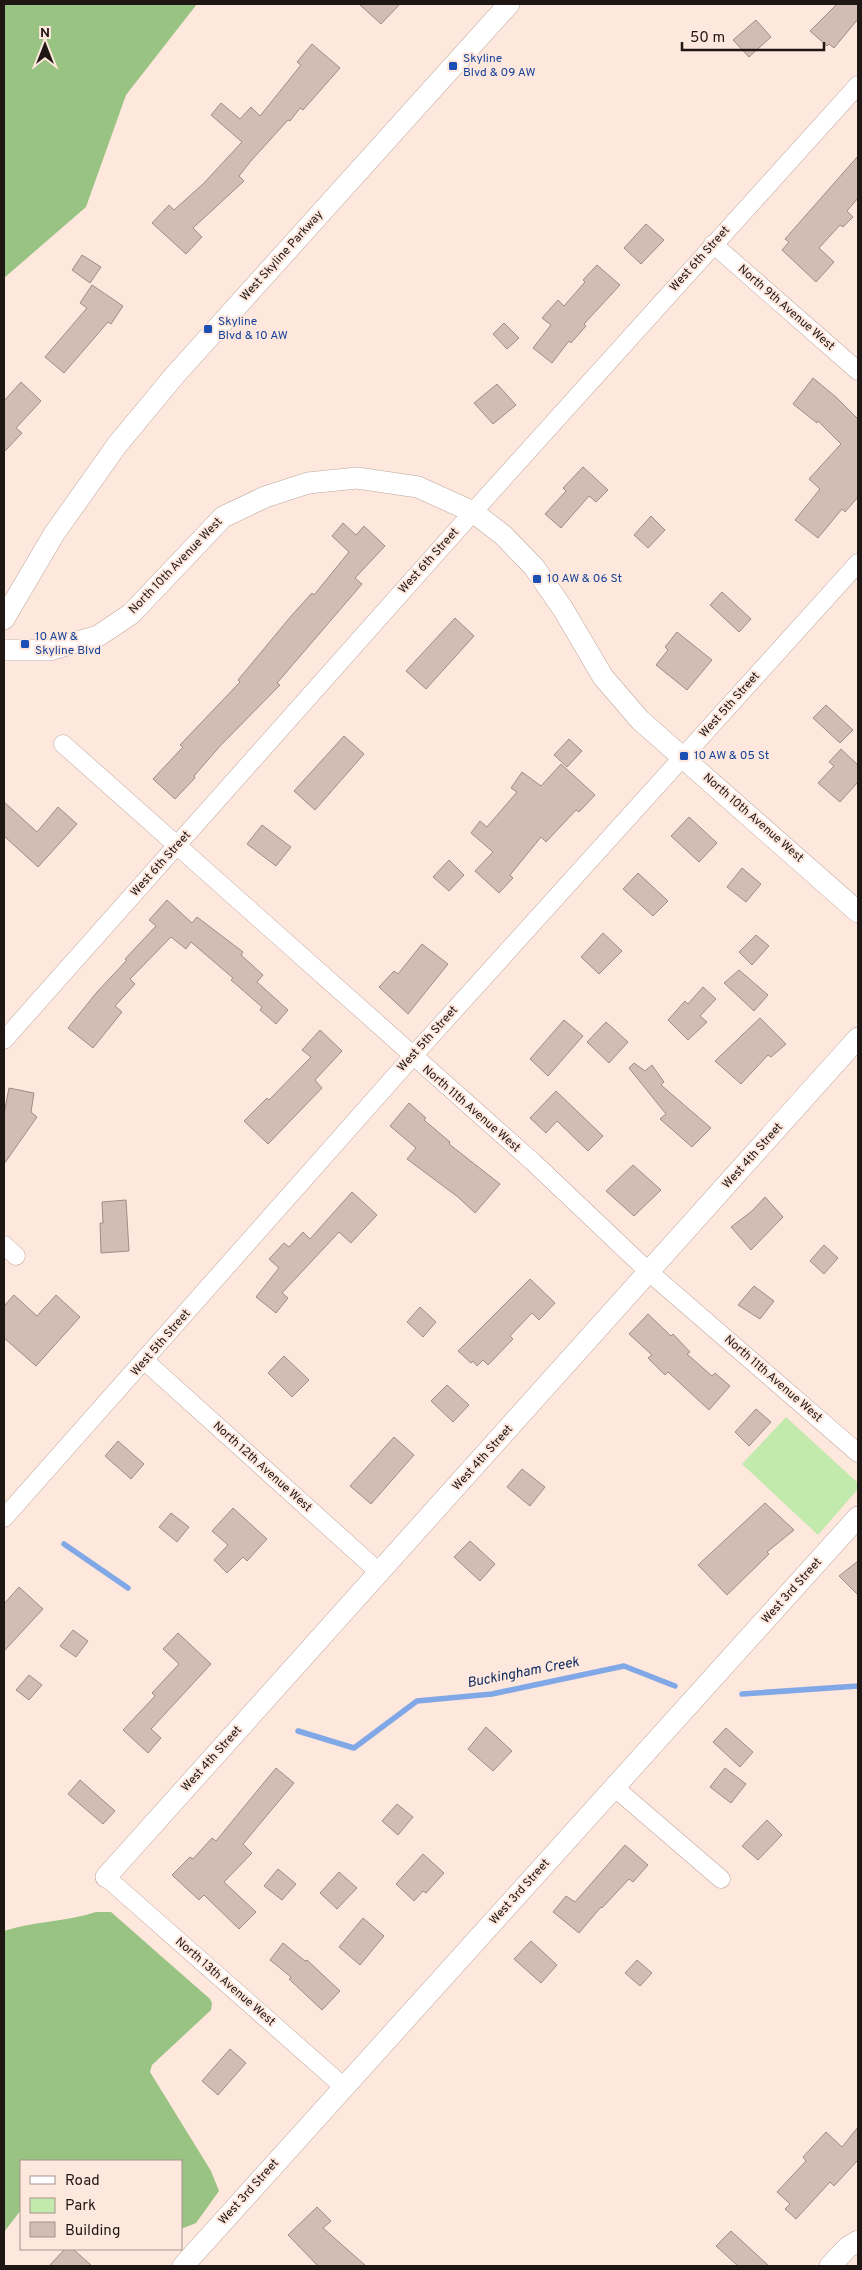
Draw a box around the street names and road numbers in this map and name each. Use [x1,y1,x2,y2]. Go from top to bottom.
street label: West Skyline Parkway [237,207,327,305]
street label: West 6th Street [666,223,734,295]
street label: North 9th Avenue West [734,261,838,355]
street label: North 10th Avenue West [126,514,226,618]
street label: West 6th Street [395,525,463,597]
street label: West 5th Street [696,669,764,741]
street label: North 10th Avenue West [699,770,807,866]
street label: West 6th Street [127,828,195,900]
street label: West 5th Street [394,1003,462,1075]
street label: North 11th Avenue West [419,1062,523,1156]
street label: West 4th Street [719,1120,787,1192]
street label: West 5th Street [128,1306,194,1380]
street label: North 11th Avenue West [721,1332,825,1426]
street label: North 12th Avenue West [209,1418,315,1516]
street label: West 4th Street [449,1422,517,1494]
street label: West 3rd Street [758,1555,826,1627]
street label: West 4th Street [178,1723,246,1795]
street label: West 3rd Street [486,1856,554,1928]
street label: North 13th Avenue West [172,1934,278,2030]
street label: West 3rd Street [215,2156,283,2228]

